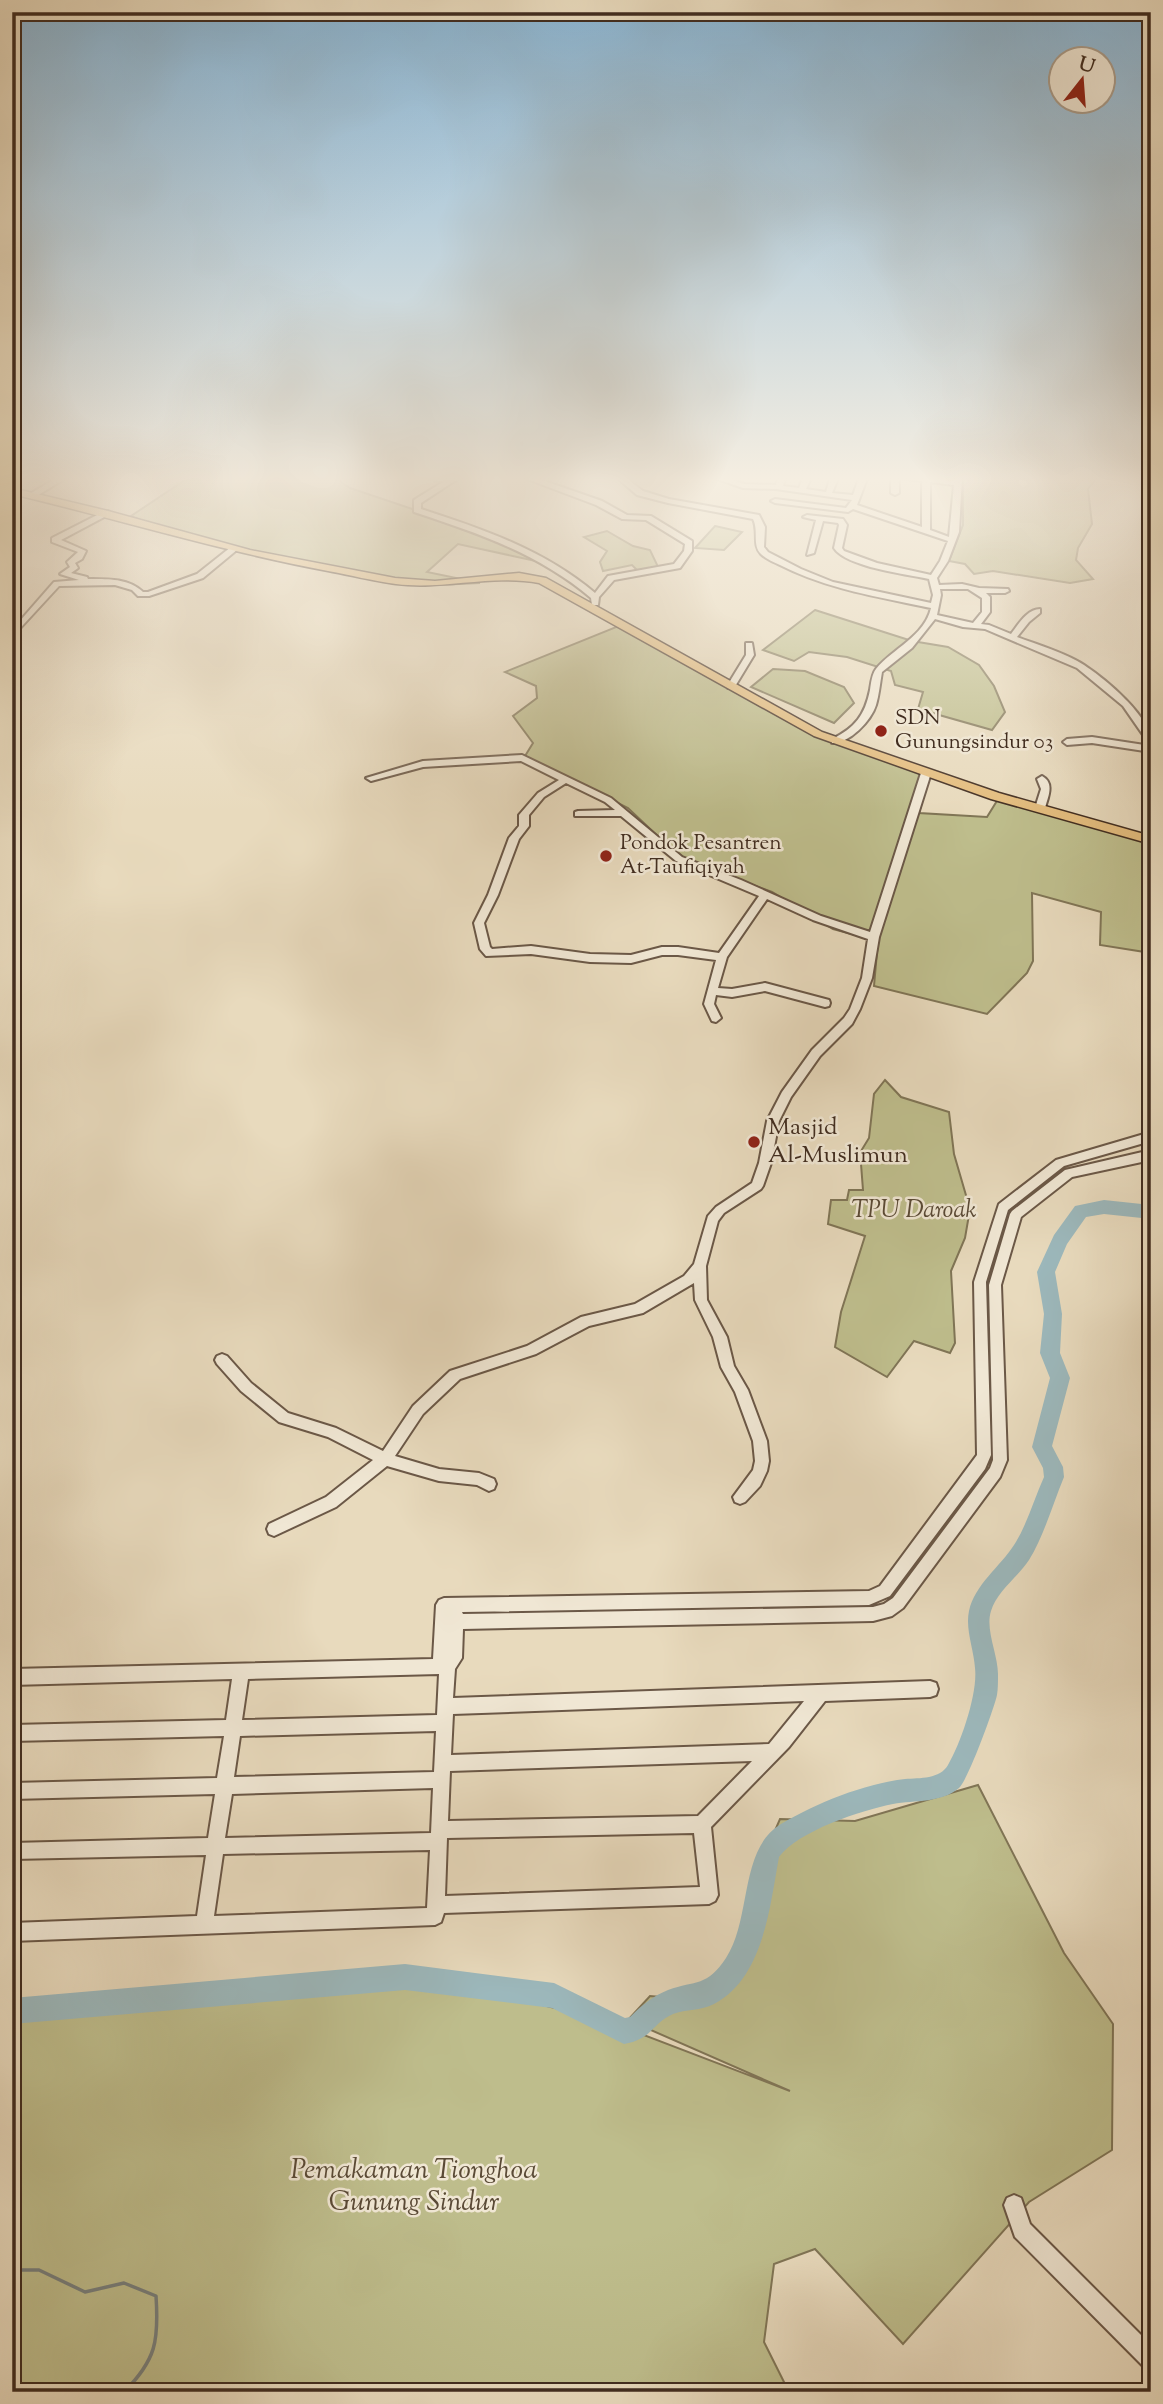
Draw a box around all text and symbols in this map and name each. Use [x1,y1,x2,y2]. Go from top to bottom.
north arrow [1048,46,1118,116]
text: U [1075,51,1098,81]
place label: SDN Gunungsindur 03 [895,704,1053,758]
marker: SDN Gunungsindur 03 [873,723,889,739]
place label: Pondok Pesantren At-Taufiqiyah [620,829,782,883]
marker: Pondok Pesantren At-Taufiqiyah [598,848,614,864]
place label: Masjid Al-Muslimun [768,1111,908,1173]
marker: Masjid Al-Muslimun [746,1134,762,1150]
park label: TPU Daroak [852,1194,977,1228]
park label: Pemakaman Tionghoa Gunung Sindur [291,2151,537,2223]

